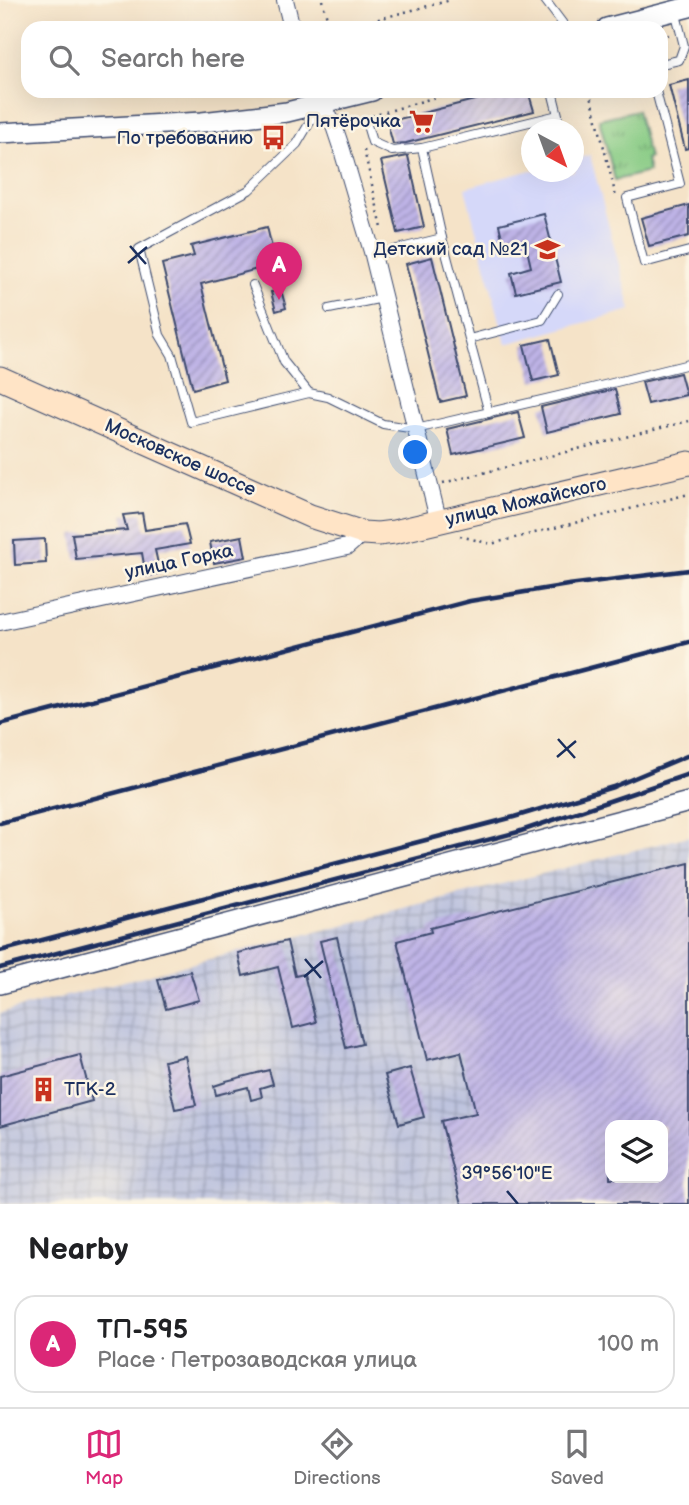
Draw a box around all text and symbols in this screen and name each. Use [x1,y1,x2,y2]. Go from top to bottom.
search box [21,21,668,98]
icon: search [45,41,83,79]
text: Search here [101,44,245,75]
supermarket icon: Пятёрочка [407,107,435,135]
place label: Пятёрочка [306,110,401,133]
north arrow [521,119,584,182]
bus stop icon: По требованию [259,124,287,152]
place label: По требованию [117,127,253,150]
school or university icon: Детский сад №21 [534,235,562,263]
place label: Детский сад №21 [374,238,528,261]
pin: A [256,242,302,300]
street label: Московское шоссе [101,414,260,502]
your location [398,435,432,469]
street label: улица Можайского [443,472,609,532]
street label: улица Горка [123,539,235,585]
building icon: ТГК-2 [30,1075,58,1103]
place label: ТГК-2 [64,1078,117,1101]
map controls [605,1120,668,1183]
button: layers [605,1120,668,1183]
text: 39°56'10"E [461,1163,553,1184]
text: Nearby [28,1232,128,1268]
text: ТП-595 [97,1315,188,1346]
text: A [46,1330,60,1358]
text: 100 m [598,1330,659,1358]
text: Place · Петрозаводская улица [97,1346,417,1374]
tab: Map [85,1425,123,1490]
tab: Directions [293,1425,381,1490]
tab: Saved [551,1425,604,1490]

